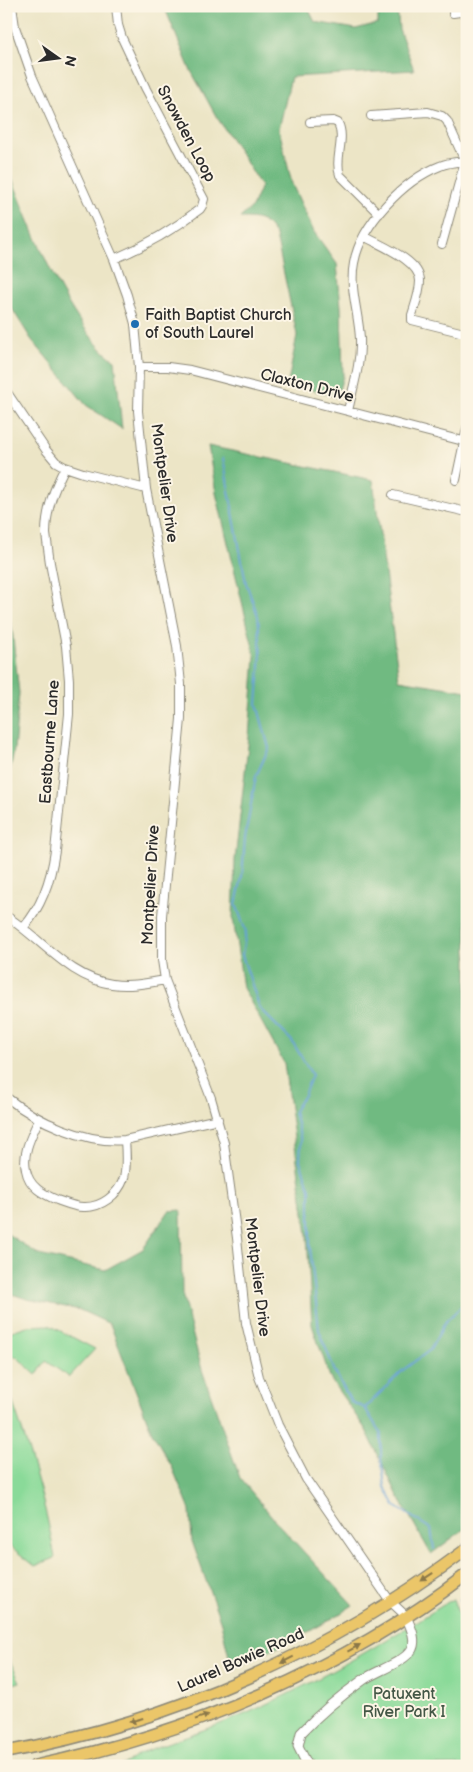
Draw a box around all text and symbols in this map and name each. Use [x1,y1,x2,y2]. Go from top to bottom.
north arrow [32,32,82,82]
text: N [61,54,80,68]
street label: Snowden Loop [153,83,219,185]
place label: Faith Baptist Church of South Laurel [145,306,292,343]
marker: Faith Baptist Church of South Laurel [129,318,141,330]
street label: Claxton Drive [258,365,356,407]
street label: Montpelier Drive [146,422,182,544]
street label: Eastbourne Lane [36,679,64,805]
street label: Montpelier Drive [138,824,164,945]
street label: Montpelier Drive [240,1216,274,1338]
one-way arrow [420,1572,434,1582]
street label: Laurel Bowie Road [175,1625,307,1697]
one-way arrow [347,1644,362,1652]
one-way arrow [280,1656,294,1664]
park label: Patuxent River Park I [362,1685,446,1722]
one-way arrow [195,1713,210,1720]
one-way arrow [129,1717,144,1725]

